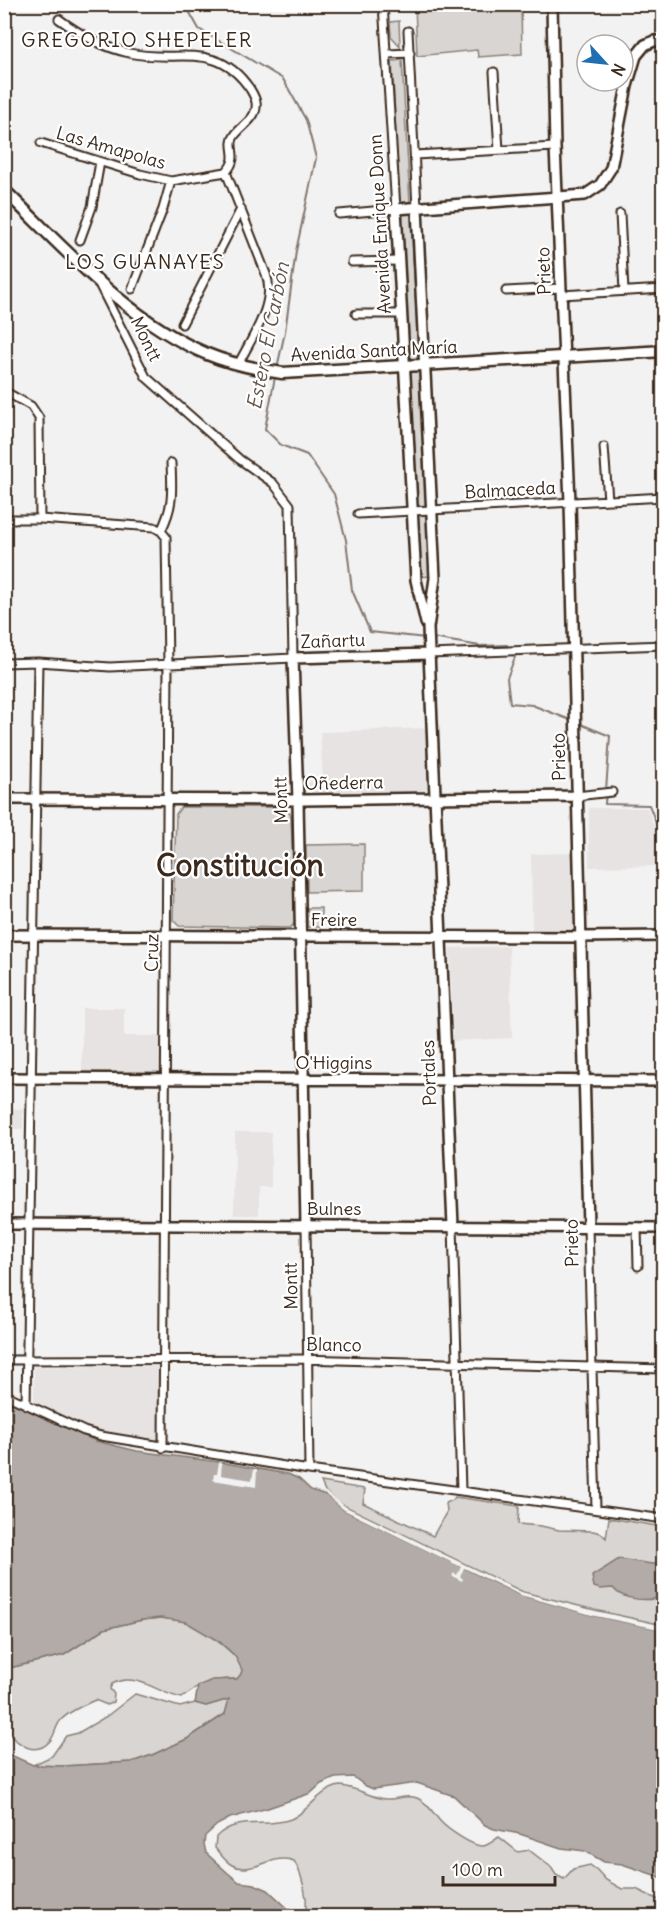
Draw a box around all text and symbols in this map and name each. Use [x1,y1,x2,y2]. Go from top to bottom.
district label: GREGORIO SHEPELER [21,27,253,52]
north arrow [575,33,635,93]
text: N [607,60,630,79]
street label: Las Amapolas [54,121,169,174]
street label: Avenida Enrique Donn [363,134,396,314]
street label: Prieto [531,247,556,295]
district label: LOS GUANAYES [65,249,225,274]
water label: Estero El Carbón [241,260,294,412]
street label: Montt [126,313,167,365]
street label: Avenida Santa María [290,335,458,366]
street label: Balmaceda [464,476,556,503]
street label: Zañartu [300,628,366,653]
street label: Prieto [547,733,570,781]
street label: Oñederra [304,770,384,795]
street label: Montt [268,776,293,824]
district label: Constitución [156,846,324,884]
street label: Freire [311,908,357,931]
street label: Cruz [140,933,163,972]
street label: Portales [416,1040,441,1106]
street label: O'Higgins [295,1051,373,1074]
street label: Bulnes [307,1197,361,1220]
street label: Prieto [560,1219,583,1267]
street label: Montt [279,1262,302,1310]
street label: Blanco [306,1333,362,1356]
scale bar [443,1849,556,1887]
text: 100 m [452,1858,503,1881]

